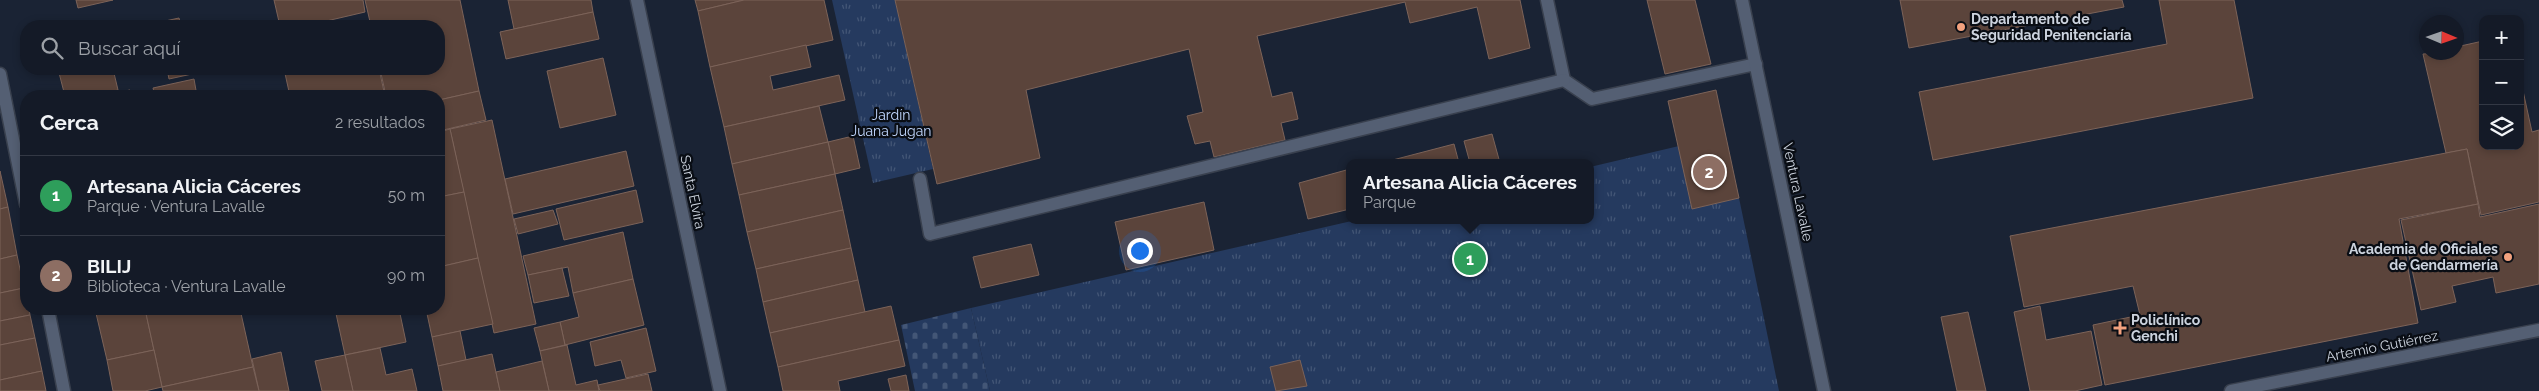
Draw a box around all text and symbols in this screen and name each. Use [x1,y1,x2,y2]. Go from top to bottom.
place label: Departamento de Seguridad Penitenciaría [1971,11,2132,43]
north arrow [2419,15,2464,60]
map controls [2479,15,2524,150]
button: + [2479,15,2524,60]
search box [20,20,445,75]
marker: Departamento de Seguridad Penitenciaría [1955,21,1967,33]
icon: search [38,34,66,62]
text: Buscar aquí [78,37,180,59]
button: − [2479,60,2524,105]
button: layers [2479,105,2524,150]
park label: Jardín Juana Jugan [850,107,932,139]
text: Cerca [40,110,99,135]
text: 2 resultados [335,113,425,132]
street label: Ventura Lavalle [1780,141,1816,243]
pin: 2 [1693,153,1725,191]
street label: Santa Elvira [677,154,709,230]
popup [1346,159,1594,224]
text: Artesana Alicia Cáceres [1363,171,1577,193]
text: Artesana Alicia Cáceres [87,175,301,197]
text: 1 [52,186,60,205]
text: 50 m [388,186,425,205]
text: Parque [1363,193,1416,212]
text: Parque · Ventura Lavalle [87,197,265,216]
your location [1127,238,1153,264]
pin: 1 [1454,240,1486,278]
place label: Academia de Oficiales de Gendarmería [2349,241,2498,273]
marker: Academia de Oficiales de Gendarmería [2502,251,2514,263]
text: BILIJ [87,255,131,277]
text: 2 [51,266,61,285]
text: 90 m [387,266,425,285]
text: Biblioteca · Ventura Lavalle [87,277,286,296]
place label: Policlínico Genchi [2131,312,2201,344]
marker: Policlínico Genchi [2113,321,2127,335]
street label: Artemio Gutiérrez [2325,327,2440,365]

